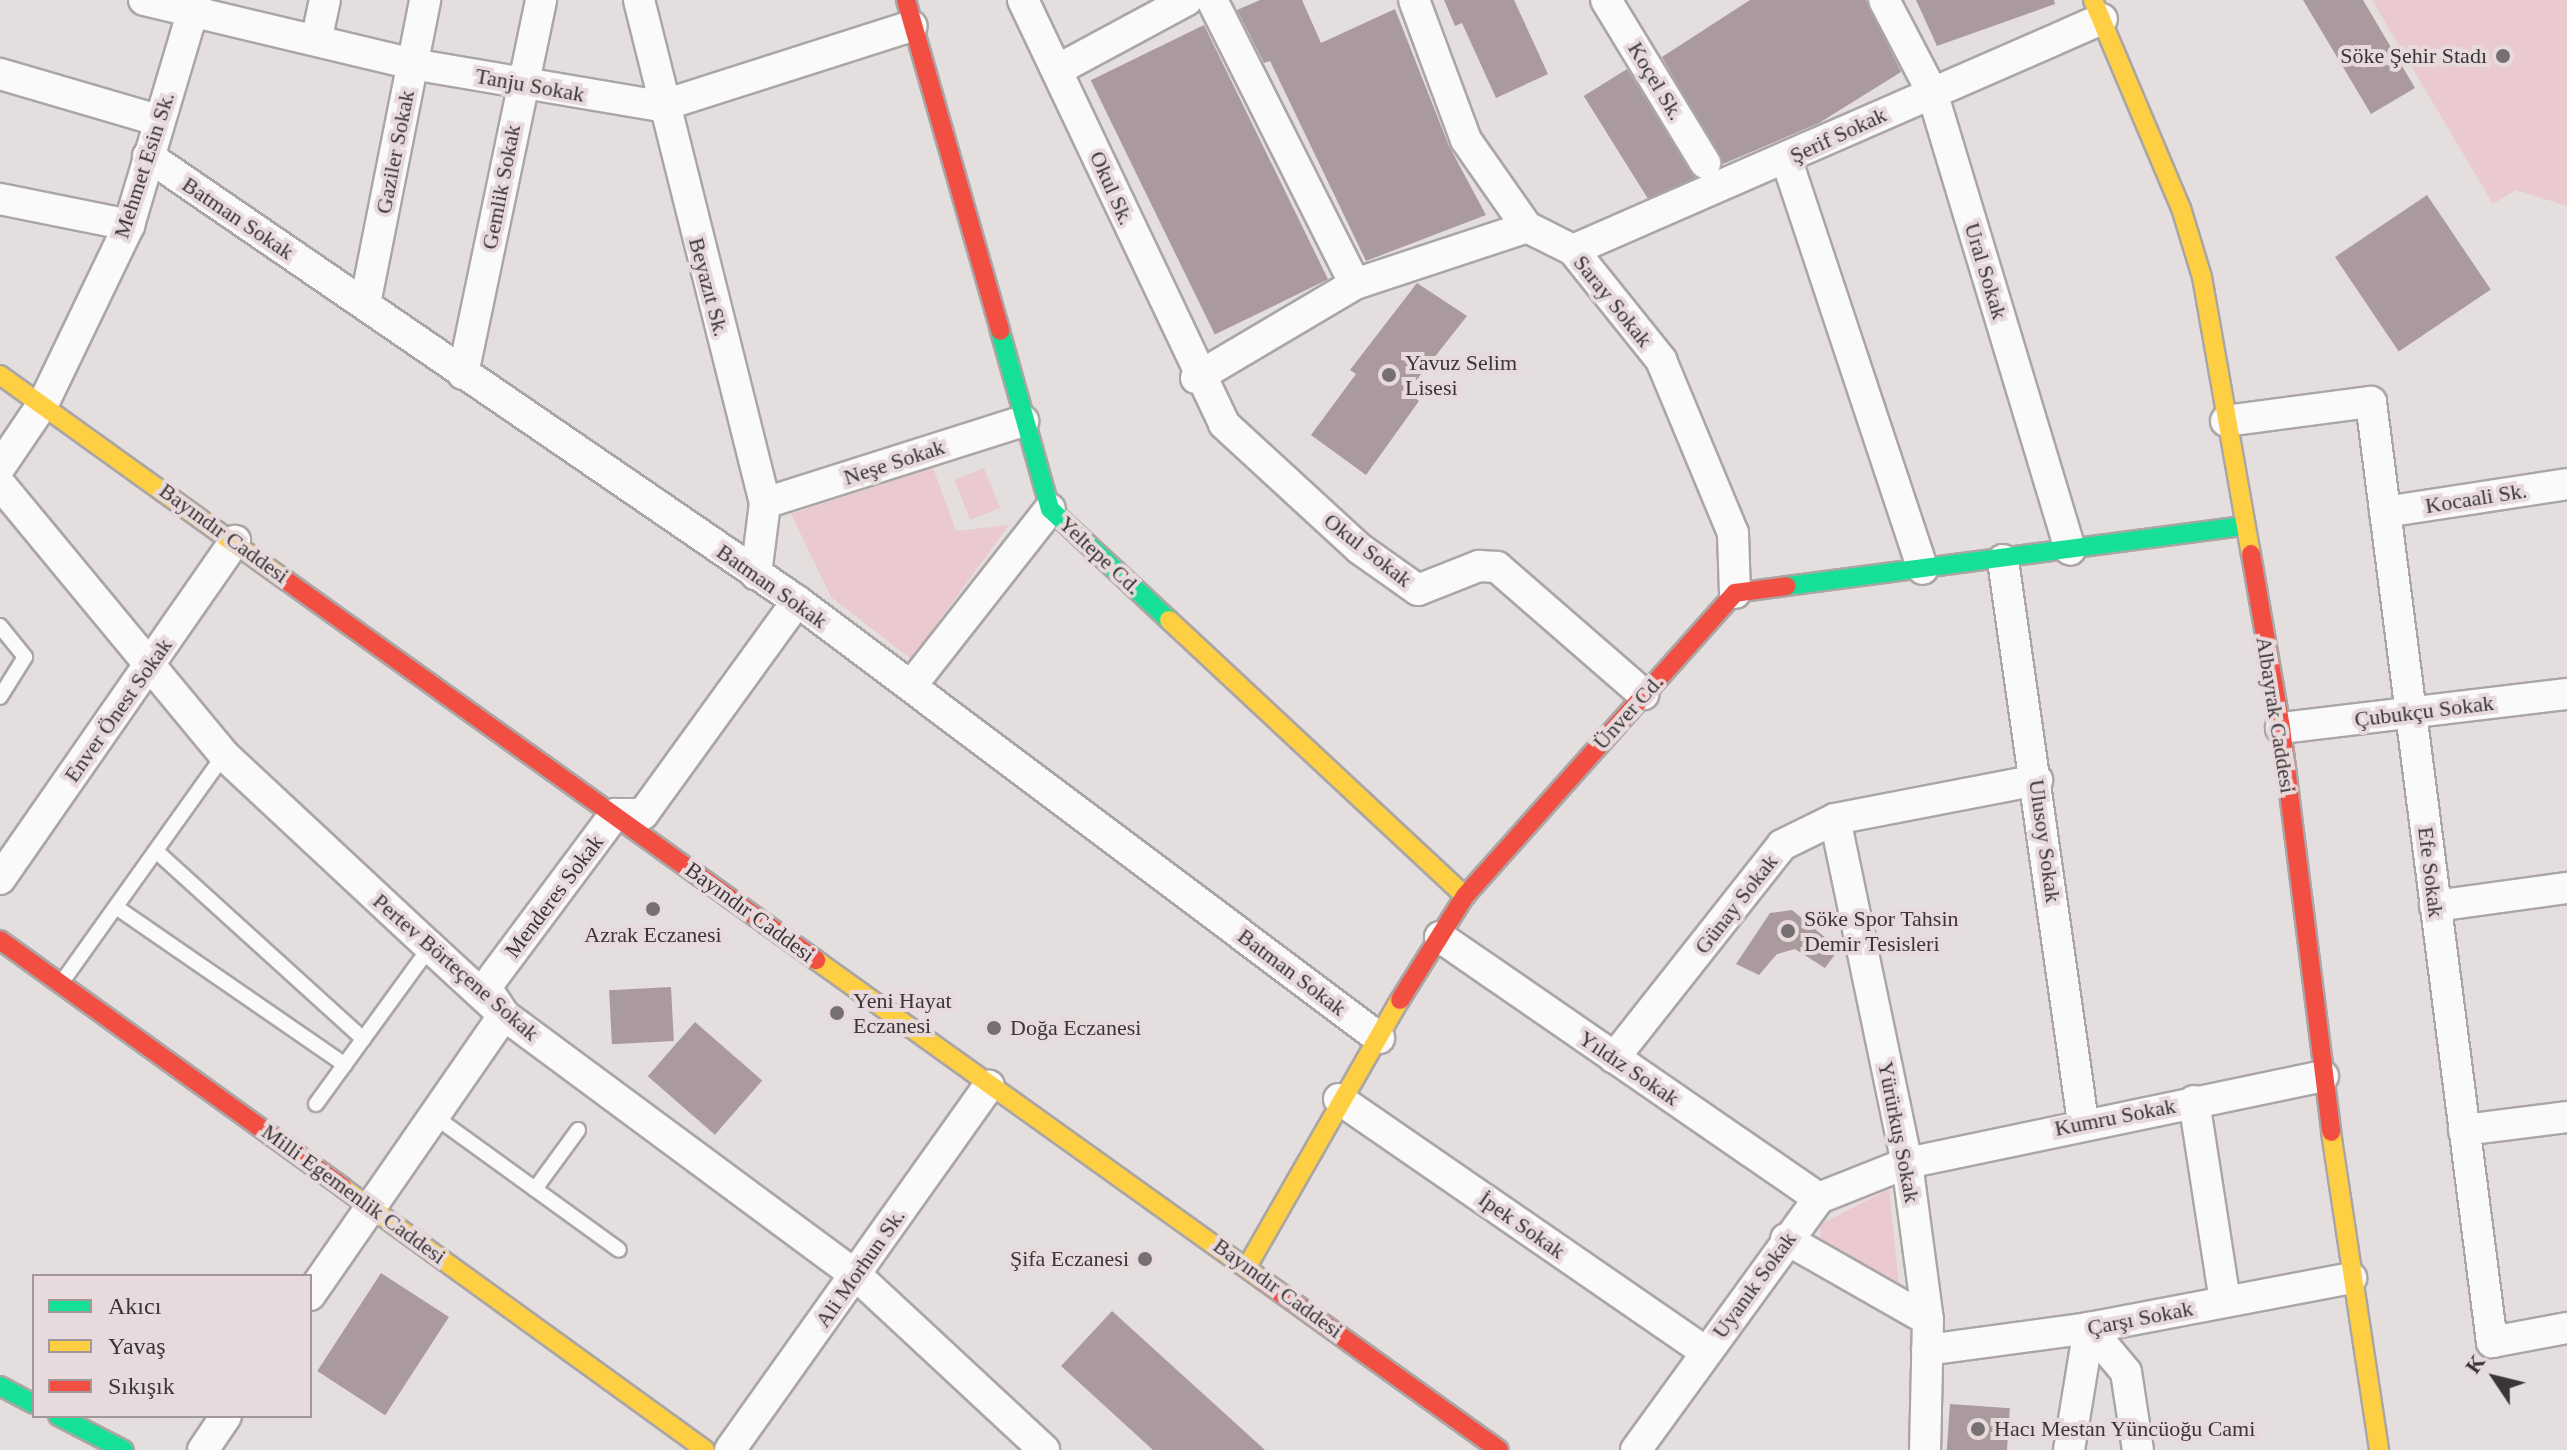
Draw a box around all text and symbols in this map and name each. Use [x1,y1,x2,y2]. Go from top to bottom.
street label: Koçel Sk. [1622,37,1690,125]
place label: Söke Şehir Stadı [2340,43,2487,69]
marker: Söke Şehir Stadı [2494,47,2512,65]
street label: Tanju Sokak [473,62,587,108]
street label: Gaziler Sokak [370,88,420,216]
street label: Mehmet Esin Sk. [108,89,180,241]
street label: Şerif Sokak [1786,101,1890,169]
street label: Gemlik Sokak [476,122,526,252]
street label: Okul Sk. [1084,147,1140,229]
street label: Batman Sokak [177,171,299,265]
street label: Ural Sokak [1959,220,2013,322]
street label: Beyazıt Sk. [683,235,735,339]
street label: Saray Sokak [1568,250,1658,352]
place label: Yavuz Selim Lisesi [1405,349,1517,400]
marker: Yavuz Selim Lisesi [1380,366,1398,384]
street label: Neşe Sokak [840,433,948,491]
street label: Bayındır Caddesi [154,477,294,589]
street label: Kocaali Sk. [2423,477,2529,519]
street label: Okul Sokak [1319,507,1417,593]
street label: Yeltepe Cd. [1053,510,1147,600]
street label: Batman Sokak [712,538,832,634]
street label: Enver Önest Sokak [58,633,178,787]
street label: Albayrak Caddesi [2251,635,2301,795]
street label: Ünver Cd. [1588,669,1668,755]
street label: Çubukçu Sokak [2353,689,2495,733]
street label: Ulusoy Sokak [2023,778,2067,904]
street label: Efe Sokak [2412,825,2450,919]
street label: Menderes Sokak [499,829,609,963]
street label: Günay Sokak [1689,849,1783,959]
street label: Bayındır Caddesi [680,856,820,968]
street label: Pertev Börteçene Sokak [368,888,544,1046]
marker: Azrak Eczanesi [644,900,662,918]
place label: Söke Spor Tahsin Demir Tesisleri [1804,905,1959,956]
place label: Azrak Eczanesi [584,922,722,948]
marker: Söke Spor Tahsin Demir Tesisleri [1779,922,1797,940]
street label: Batman Sokak [1233,923,1351,1021]
place label: Yeni Hayat Eczanesi [853,987,952,1038]
marker: Yeni Hayat Eczanesi [828,1004,846,1022]
place label: Doğa Eczanesi [1010,1015,1141,1041]
marker: Doğa Eczanesi [985,1019,1003,1037]
street label: Yıldız Sokak [1574,1025,1684,1111]
street label: Yürürkuş Sokak [1872,1059,1926,1205]
street label: Kumru Sokak [2052,1092,2178,1142]
street label: Milli Egemenlik Caddesi [257,1118,451,1270]
street label: İpek Sokak [1474,1186,1570,1264]
street label: Ali Morhun Sk. [809,1204,911,1332]
street label: Uyanık Sokak [1707,1227,1801,1343]
street label: Bayındır Caddesi [1208,1232,1348,1344]
place label: Şifa Eczanesi [1010,1246,1129,1272]
marker: Şifa Eczanesi [1136,1250,1154,1268]
legend [32,1274,312,1418]
text: Akıcı [108,1293,161,1319]
street label: Çarşı Sokak [2085,1295,2195,1341]
text: Yavaş [108,1333,166,1359]
north arrow [2455,1338,2535,1418]
text: K [2460,1350,2490,1378]
text: Sıkışık [108,1373,175,1399]
place label: Hacı Mestan Yüncüoğu Cami [1994,1416,2256,1442]
marker: Hacı Mestan Yüncüoğu Cami [1969,1420,1987,1438]

